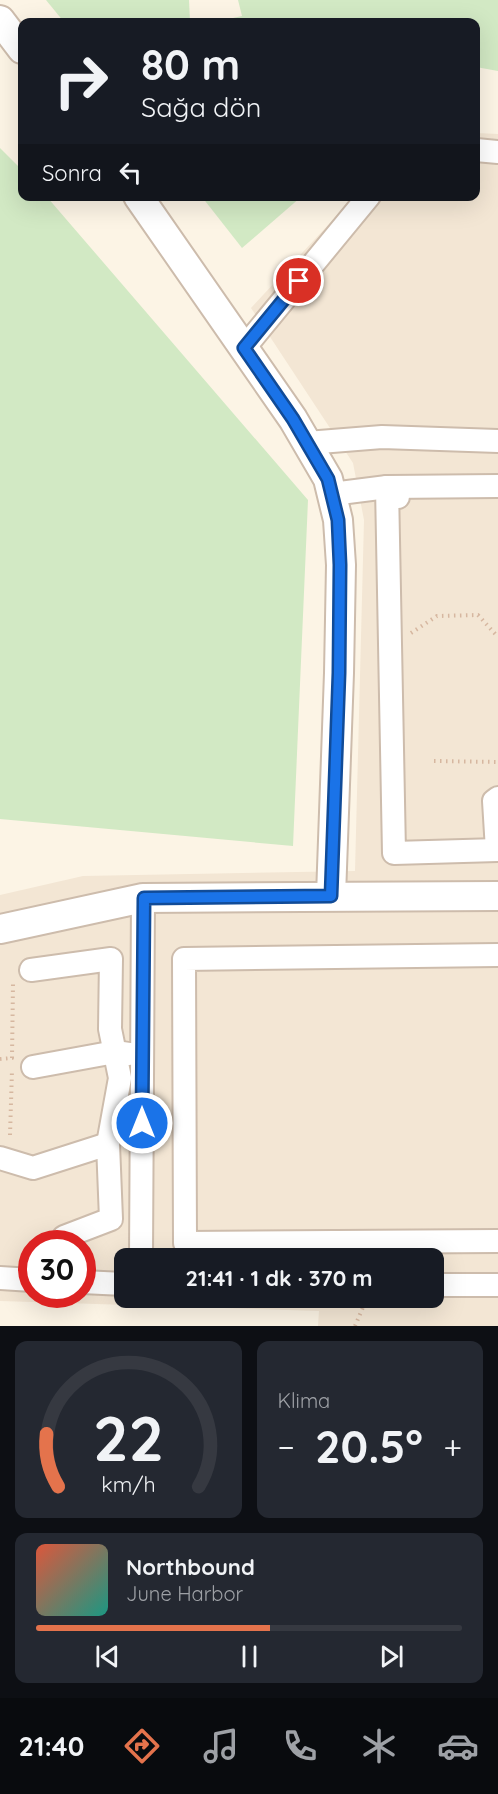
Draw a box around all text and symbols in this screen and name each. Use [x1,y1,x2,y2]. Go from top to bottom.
text: 80 m [141,38,240,91]
icon: right [42,42,120,120]
text: Sağa dön [141,90,261,124]
icon: left [114,156,147,189]
text: Sonra [42,159,102,187]
pin [273,255,324,306]
icon: arrive [282,264,315,297]
position arrow [110,1091,174,1155]
speed limit sign: 30 [18,1230,96,1308]
text: 21:41 · 1 dk · 370 m [185,1264,373,1292]
text: Klima [278,1388,330,1413]
text: 22 [93,1399,164,1477]
text: 20.5° [315,1418,423,1474]
text: − [278,1426,295,1467]
text: + [443,1426,462,1467]
text: km/h [101,1471,155,1497]
text: Northbound [126,1553,255,1581]
text: June Harbor [126,1581,243,1606]
icon: previous [91,1640,124,1673]
icon: pause [233,1640,266,1673]
icon: next [375,1640,408,1673]
icon: directions [121,1725,163,1767]
icon: music [200,1725,242,1767]
icon: phone [279,1725,321,1767]
icon: climate [358,1725,400,1767]
icon: car [437,1725,479,1767]
text: 21:40 [19,1729,84,1763]

